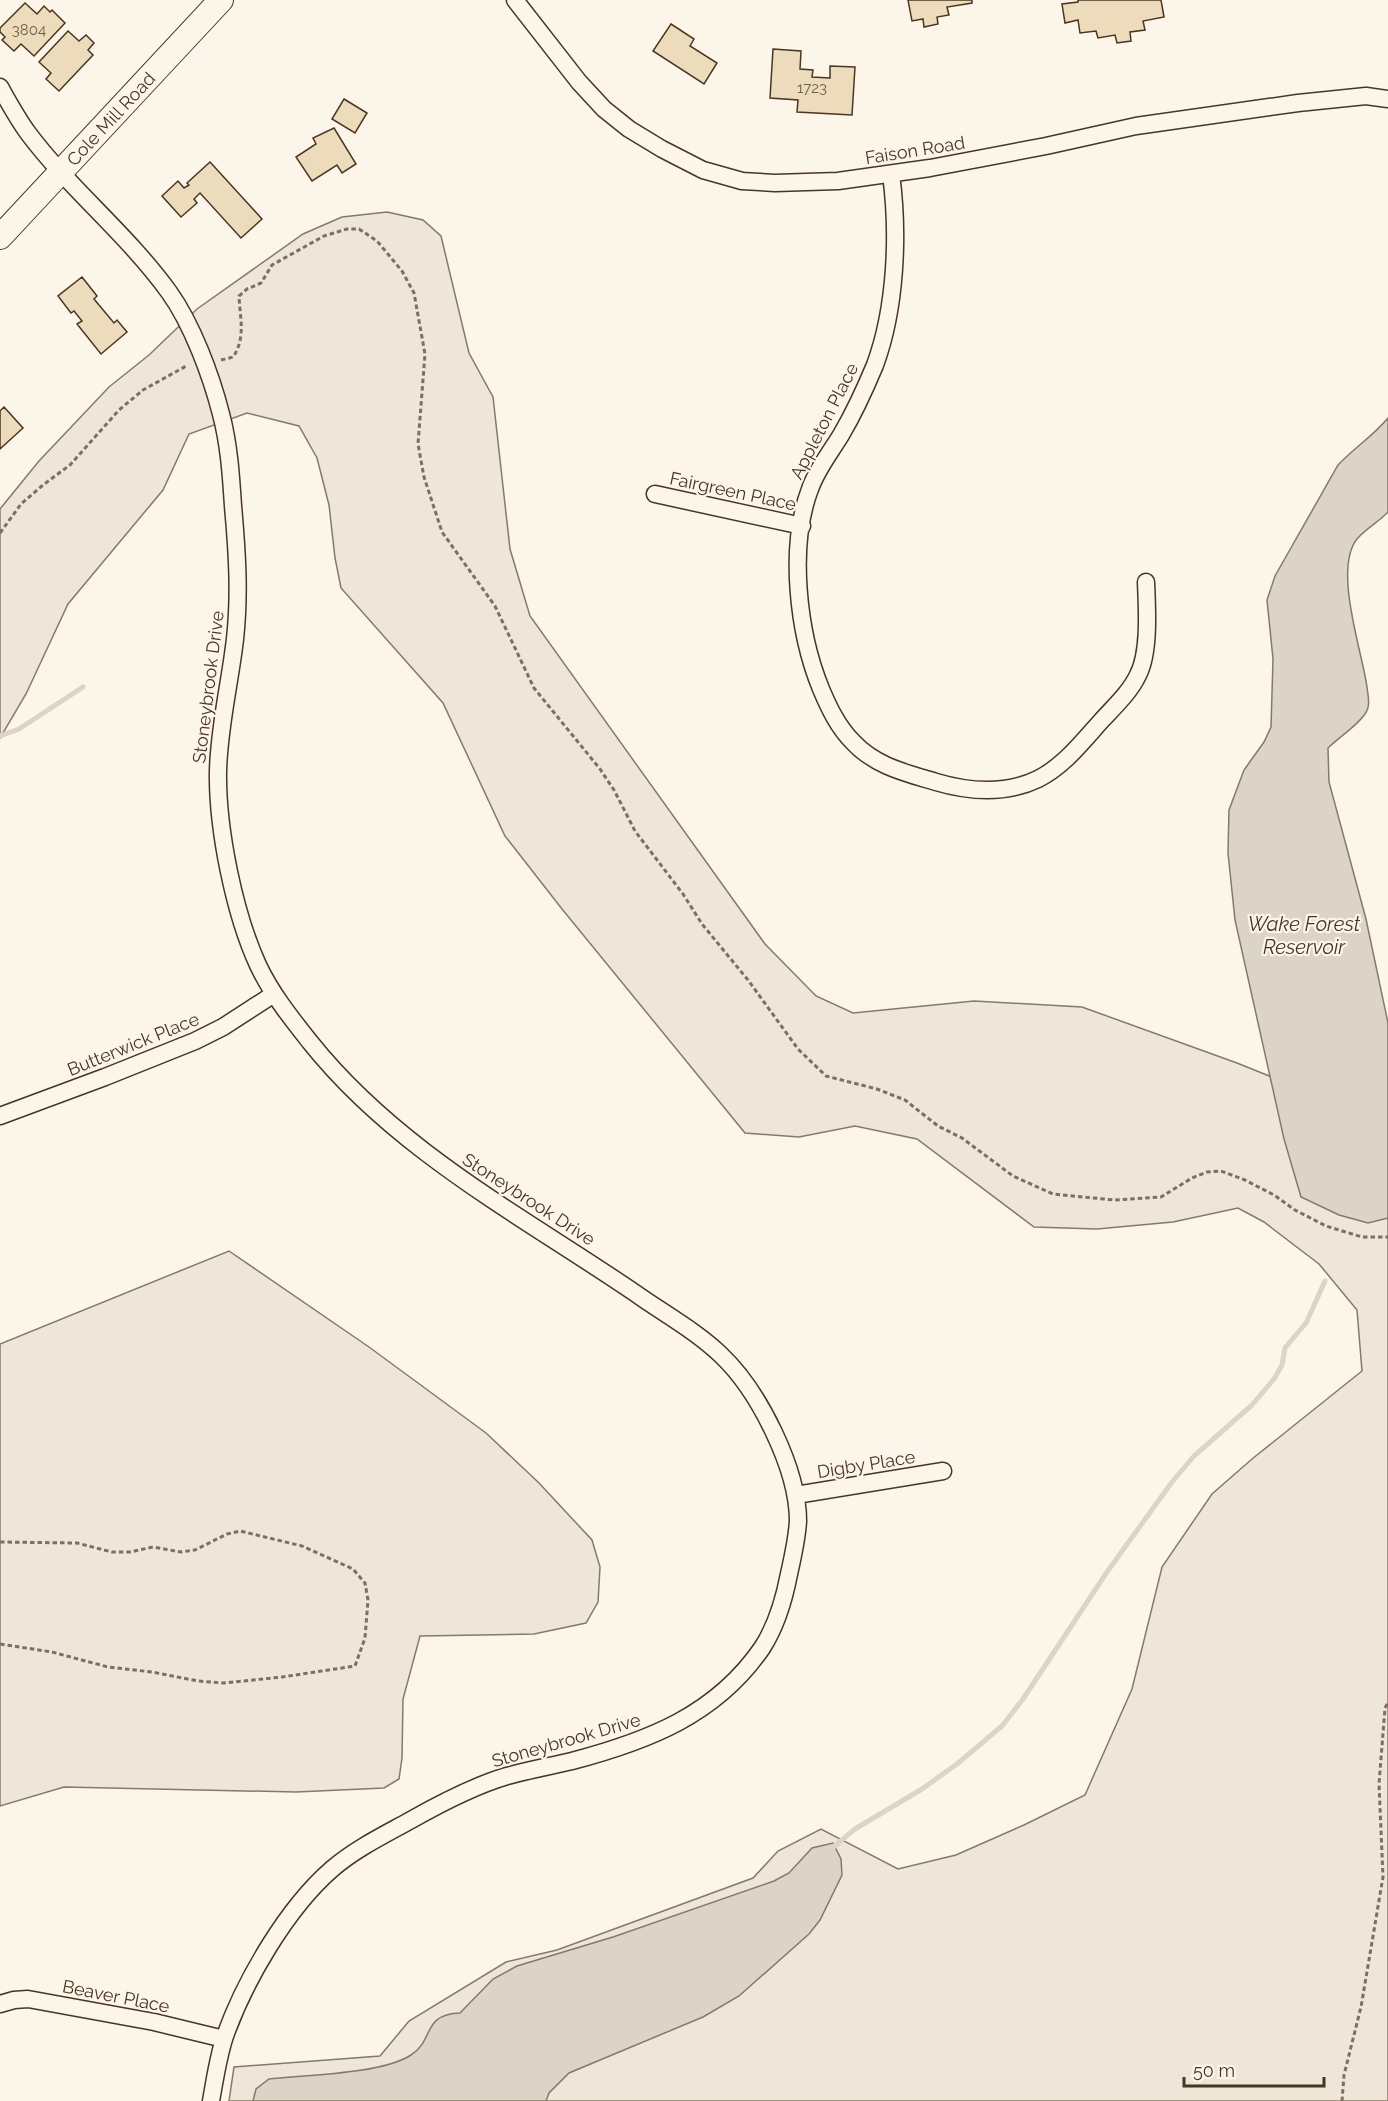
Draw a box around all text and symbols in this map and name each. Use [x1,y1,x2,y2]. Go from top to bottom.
house number: 3804 [12,21,46,39]
street label: Cole Mill Road [62,67,159,170]
house number: 1723 [797,79,827,97]
street label: Faison Road [864,132,966,168]
street label: Appleton Place [786,359,863,483]
street label: Fairgreen Place [668,467,799,515]
street label: Stoneybrook Drive [188,609,228,764]
water label: Wake Forest Reservoir [1248,912,1361,959]
street label: Butterwick Place [64,1008,202,1080]
street label: Stoneybrook Drive [459,1148,599,1250]
street label: Digby Place [816,1446,917,1482]
street label: Stoneybrook Drive [489,1709,643,1771]
street label: Beaver Place [61,1975,172,2017]
scale bar [1184,2050,1324,2088]
text: 50 m [1193,2060,1235,2081]

